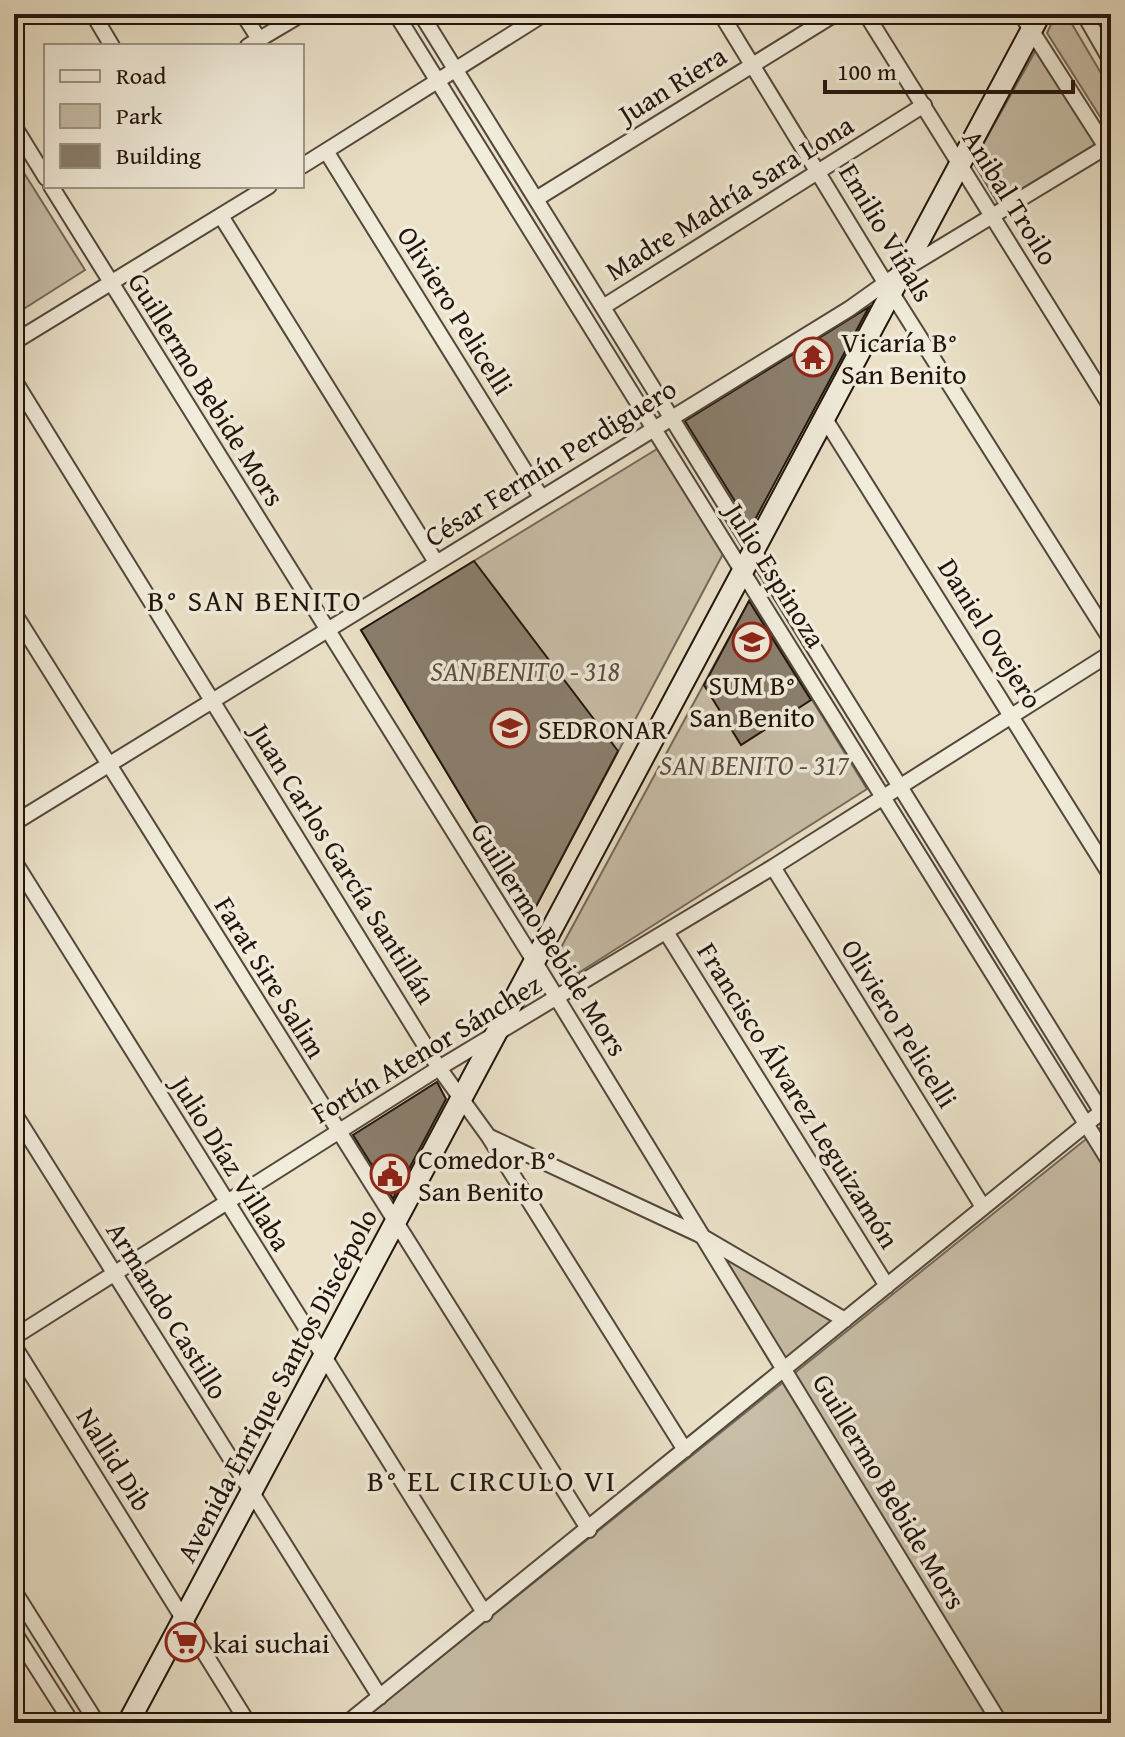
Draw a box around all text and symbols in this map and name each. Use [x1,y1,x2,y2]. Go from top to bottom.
street label: Juan Riera [607,34,735,135]
legend [44,44,304,188]
scale bar [825,44,1073,94]
text: 100 m [837,54,897,89]
text: Road [116,58,166,93]
text: Park [116,98,163,133]
street label: Madre Madría Sara Lona [597,103,862,290]
street label: Anibal Troilo [953,121,1069,273]
text: Building [116,138,201,173]
street label: Emilio Viñals [829,155,945,309]
street label: Oliviero Pelicelli [388,218,524,403]
street label: Guillermo Bebide Mors [118,264,296,514]
place label: Vicaría B° San Benito [841,321,967,394]
temple icon: Vicaría B° San Benito [792,336,834,378]
street label: César Fermín Perdiguero [416,368,684,556]
street label: Julio Espinoza [714,492,837,656]
street label: Daniel Ovejero [928,550,1054,716]
district label: B° SAN BENITO [147,578,363,622]
school or university icon: SUM B° San Benito [731,621,773,663]
park label: SAN BENITO - 318 [430,650,620,691]
place label: SUM B° San Benito [689,664,815,737]
school or university icon: SEDRONAR [489,707,531,749]
place label: SEDRONAR [538,708,668,749]
street label: Juan Carlos García Santillán [239,712,447,1012]
park label: SAN BENITO - 317 [659,744,850,785]
street label: Guillermo Bebide Mors [461,814,639,1064]
street label: Farat Sire Salim [205,888,337,1066]
street label: Oliviero Pelicelli [832,931,968,1116]
street label: Francisco Álvarez Leguizamón [688,934,910,1256]
street label: Fortín Atenor Sánchez [303,963,549,1133]
street label: Julio Díaz Villaba [160,1065,303,1259]
place label: Comedor B° San Benito [418,1138,556,1211]
public building icon: Comedor B° San Benito [369,1153,411,1195]
street label: Avenida Enrique Santos Discépolo [165,1201,387,1569]
street label: Armando Castillo [97,1213,239,1407]
street label: Guillermo Bebide Mors [803,1365,977,1617]
street label: Nallid Dib [67,1399,163,1519]
district label: B° EL CIRCULO VI [367,1458,617,1502]
supermarket icon: kai suchai [164,1621,206,1663]
place label: kai suchai [213,1622,330,1663]

